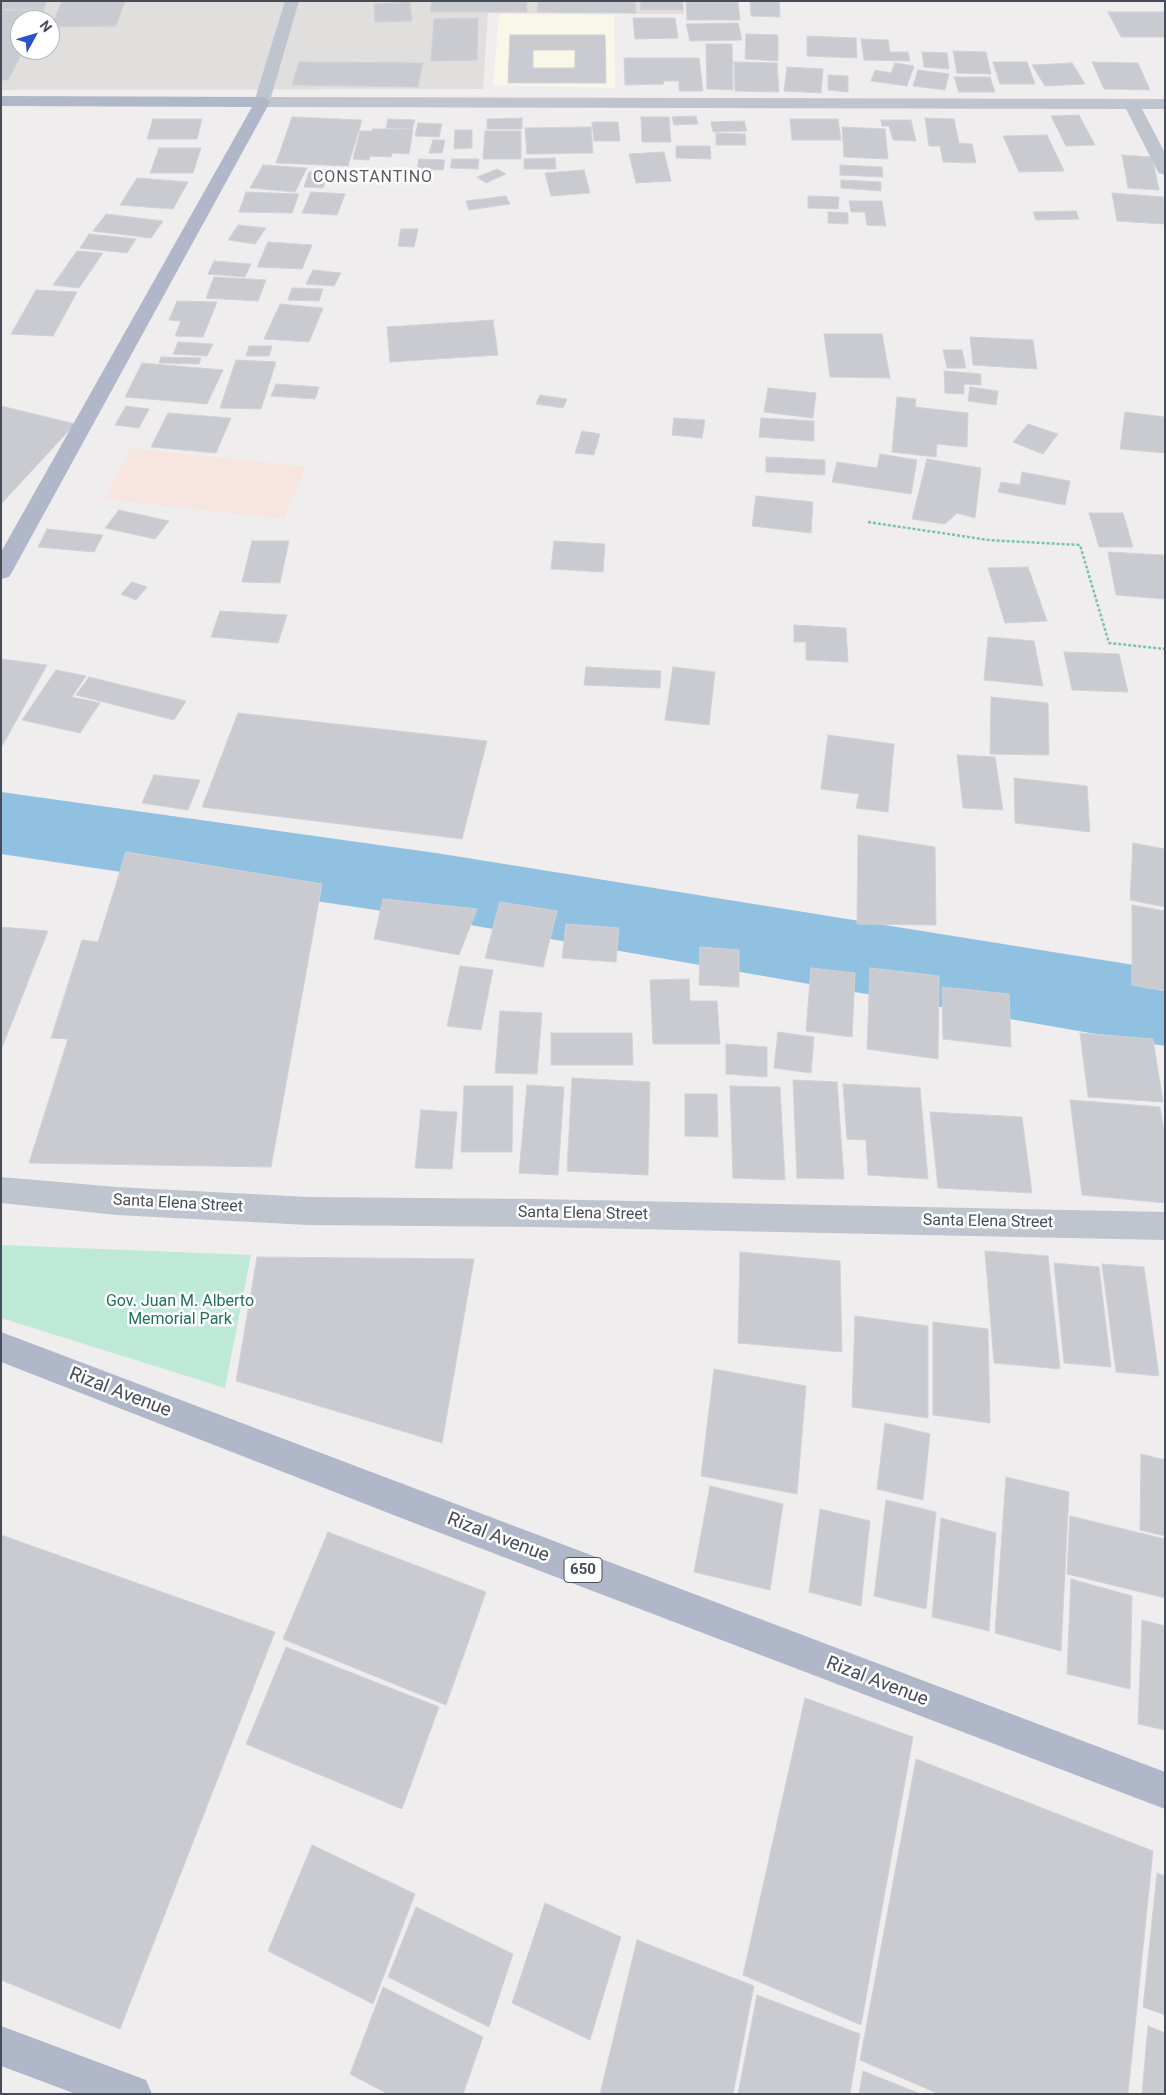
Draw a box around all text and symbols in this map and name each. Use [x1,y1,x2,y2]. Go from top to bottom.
north arrow [10,10,60,60]
text: N [37,17,55,35]
district label: CONSTANTINO [312,168,434,188]
street label: Santa Elena Street [113,1191,243,1217]
street label: Santa Elena Street [518,1203,648,1225]
street label: Santa Elena Street [923,1211,1053,1233]
park label: Gov. Juan M. Alberto Memorial Park [106,1292,254,1330]
street label: Rizal Avenue [66,1363,174,1423]
street label: Rizal Avenue [444,1508,552,1568]
road number: 650 [564,1558,602,1582]
street label: Rizal Avenue [823,1652,931,1712]

